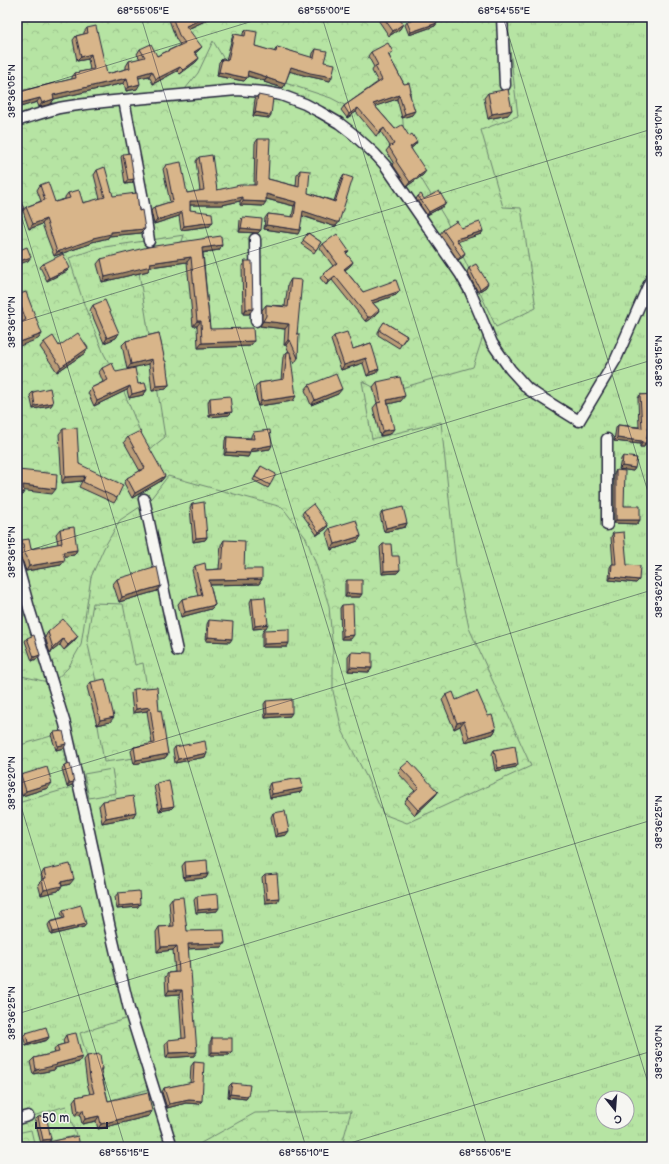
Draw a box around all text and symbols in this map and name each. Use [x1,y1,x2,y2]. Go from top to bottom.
text: 68°55'05"E [117,5,169,17]
text: 68°55'00"E [298,5,351,17]
text: 68°54'55"E [478,5,531,17]
text: 38°36'05"N [6,64,18,118]
text: 38°36'10"N [653,105,665,157]
text: 38°36'10"N [6,296,18,348]
text: 38°36'15"N [653,335,665,387]
text: 38°36'15"N [6,526,18,578]
text: 38°36'20"N [653,564,665,618]
text: 38°36'20"N [6,756,18,810]
text: 38°36'25"N [653,795,665,849]
text: 38°36'25"N [6,986,18,1040]
text: 38°36'30"N [653,1025,665,1079]
north arrow [595,1090,635,1130]
scale bar [36,1104,107,1130]
text: 50 m [42,1111,69,1126]
text: С [612,1112,623,1127]
text: 68°55'15"E [99,1147,149,1159]
text: 68°55'10"E [279,1147,330,1159]
text: 68°55'05"E [459,1147,511,1159]

